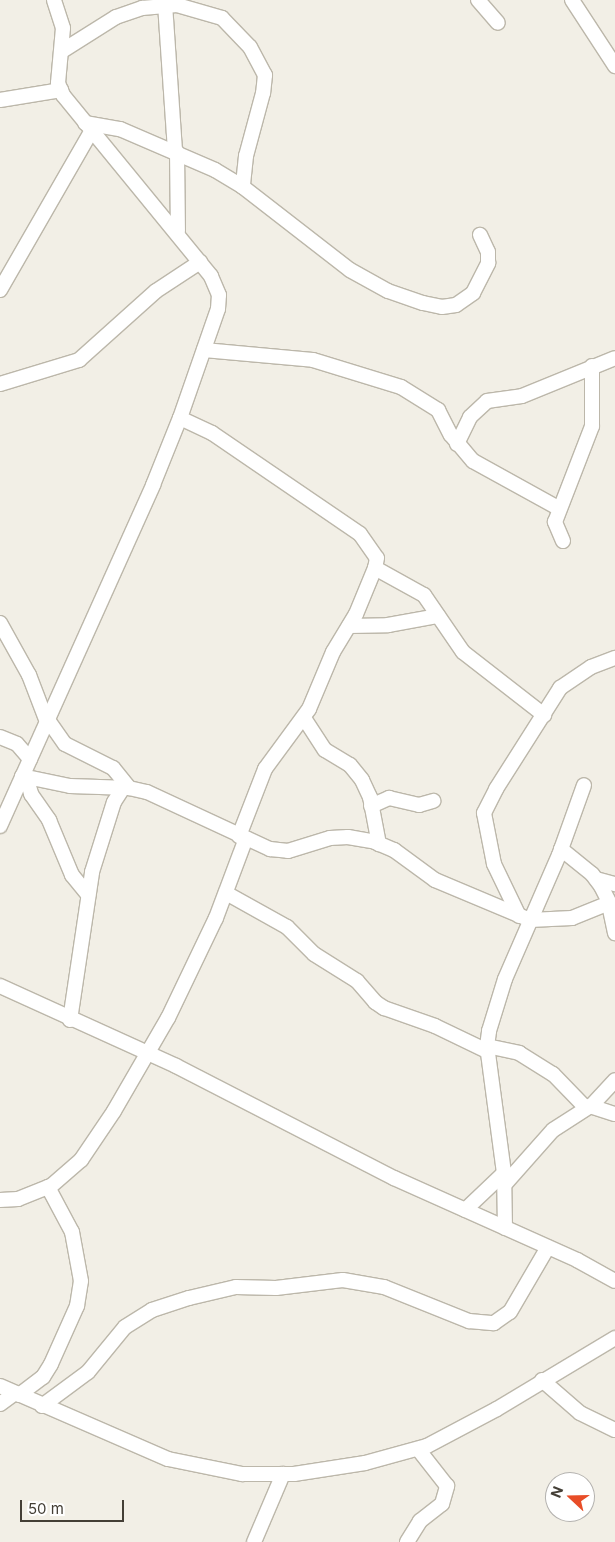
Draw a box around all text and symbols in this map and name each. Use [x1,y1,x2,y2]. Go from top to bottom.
north arrow [545,1472,595,1522]
text: N [547,1484,566,1500]
scale bar [22,1490,126,1522]
text: 50 m [28,1499,64,1518]

